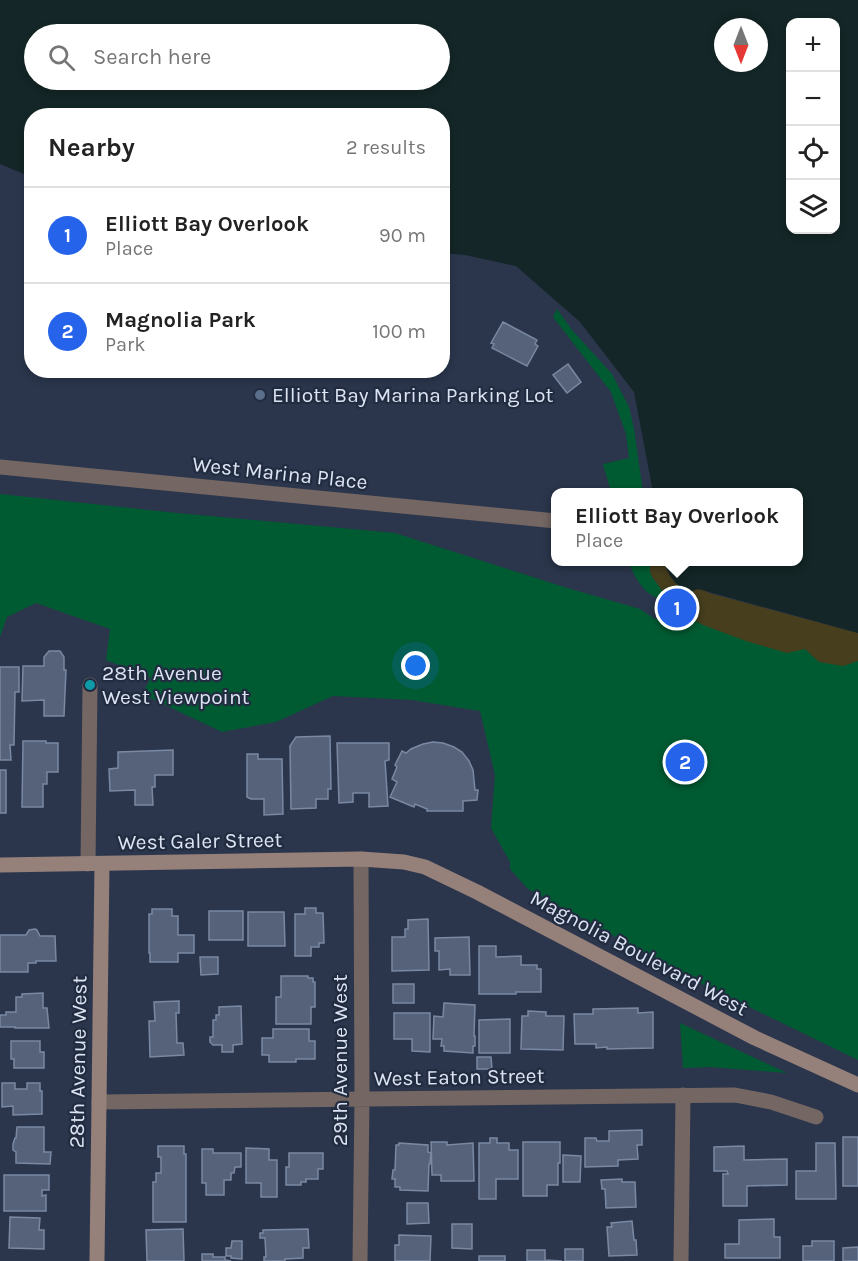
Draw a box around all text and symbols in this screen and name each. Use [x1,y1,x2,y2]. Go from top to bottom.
north arrow [714,18,768,72]
map controls [786,18,840,234]
button: + [786,18,840,72]
search box [24,24,450,90]
icon: search [45,41,78,74]
text: Search here [93,44,211,70]
button: − [786,72,840,126]
button: locate [786,126,840,180]
text: Nearby [48,132,135,163]
text: 2 results [346,136,426,159]
button: layers [786,180,840,234]
text: Elliott Bay Overlook [105,211,309,237]
text: 1 [64,224,71,247]
text: 90 m [379,224,426,247]
text: Place [105,237,153,260]
text: Magnolia Park [105,307,256,333]
text: 2 [61,320,74,343]
text: 100 m [372,320,426,343]
text: Park [105,333,146,356]
place label: Elliott Bay Marina Parking Lot [272,383,554,407]
marker: Elliott Bay Marina Parking Lot [253,388,267,402]
street label: West Marina Place [191,452,369,494]
popup [551,488,803,566]
text: Elliott Bay Overlook [575,503,779,529]
text: Place [575,529,623,552]
pin: 1 [658,586,696,630]
your location [401,651,430,680]
place label: 28th Avenue West Viewpoint [102,661,250,709]
marker: 28th Avenue West Viewpoint [83,678,97,692]
pin: 2 [666,740,704,784]
street label: West Galer Street [117,828,283,854]
street label: Magnolia Boulevard West [526,885,752,1021]
street label: 29th Avenue West [328,974,352,1146]
street label: 28th Avenue West [64,975,92,1148]
street label: West Eaton Street [373,1064,545,1090]

